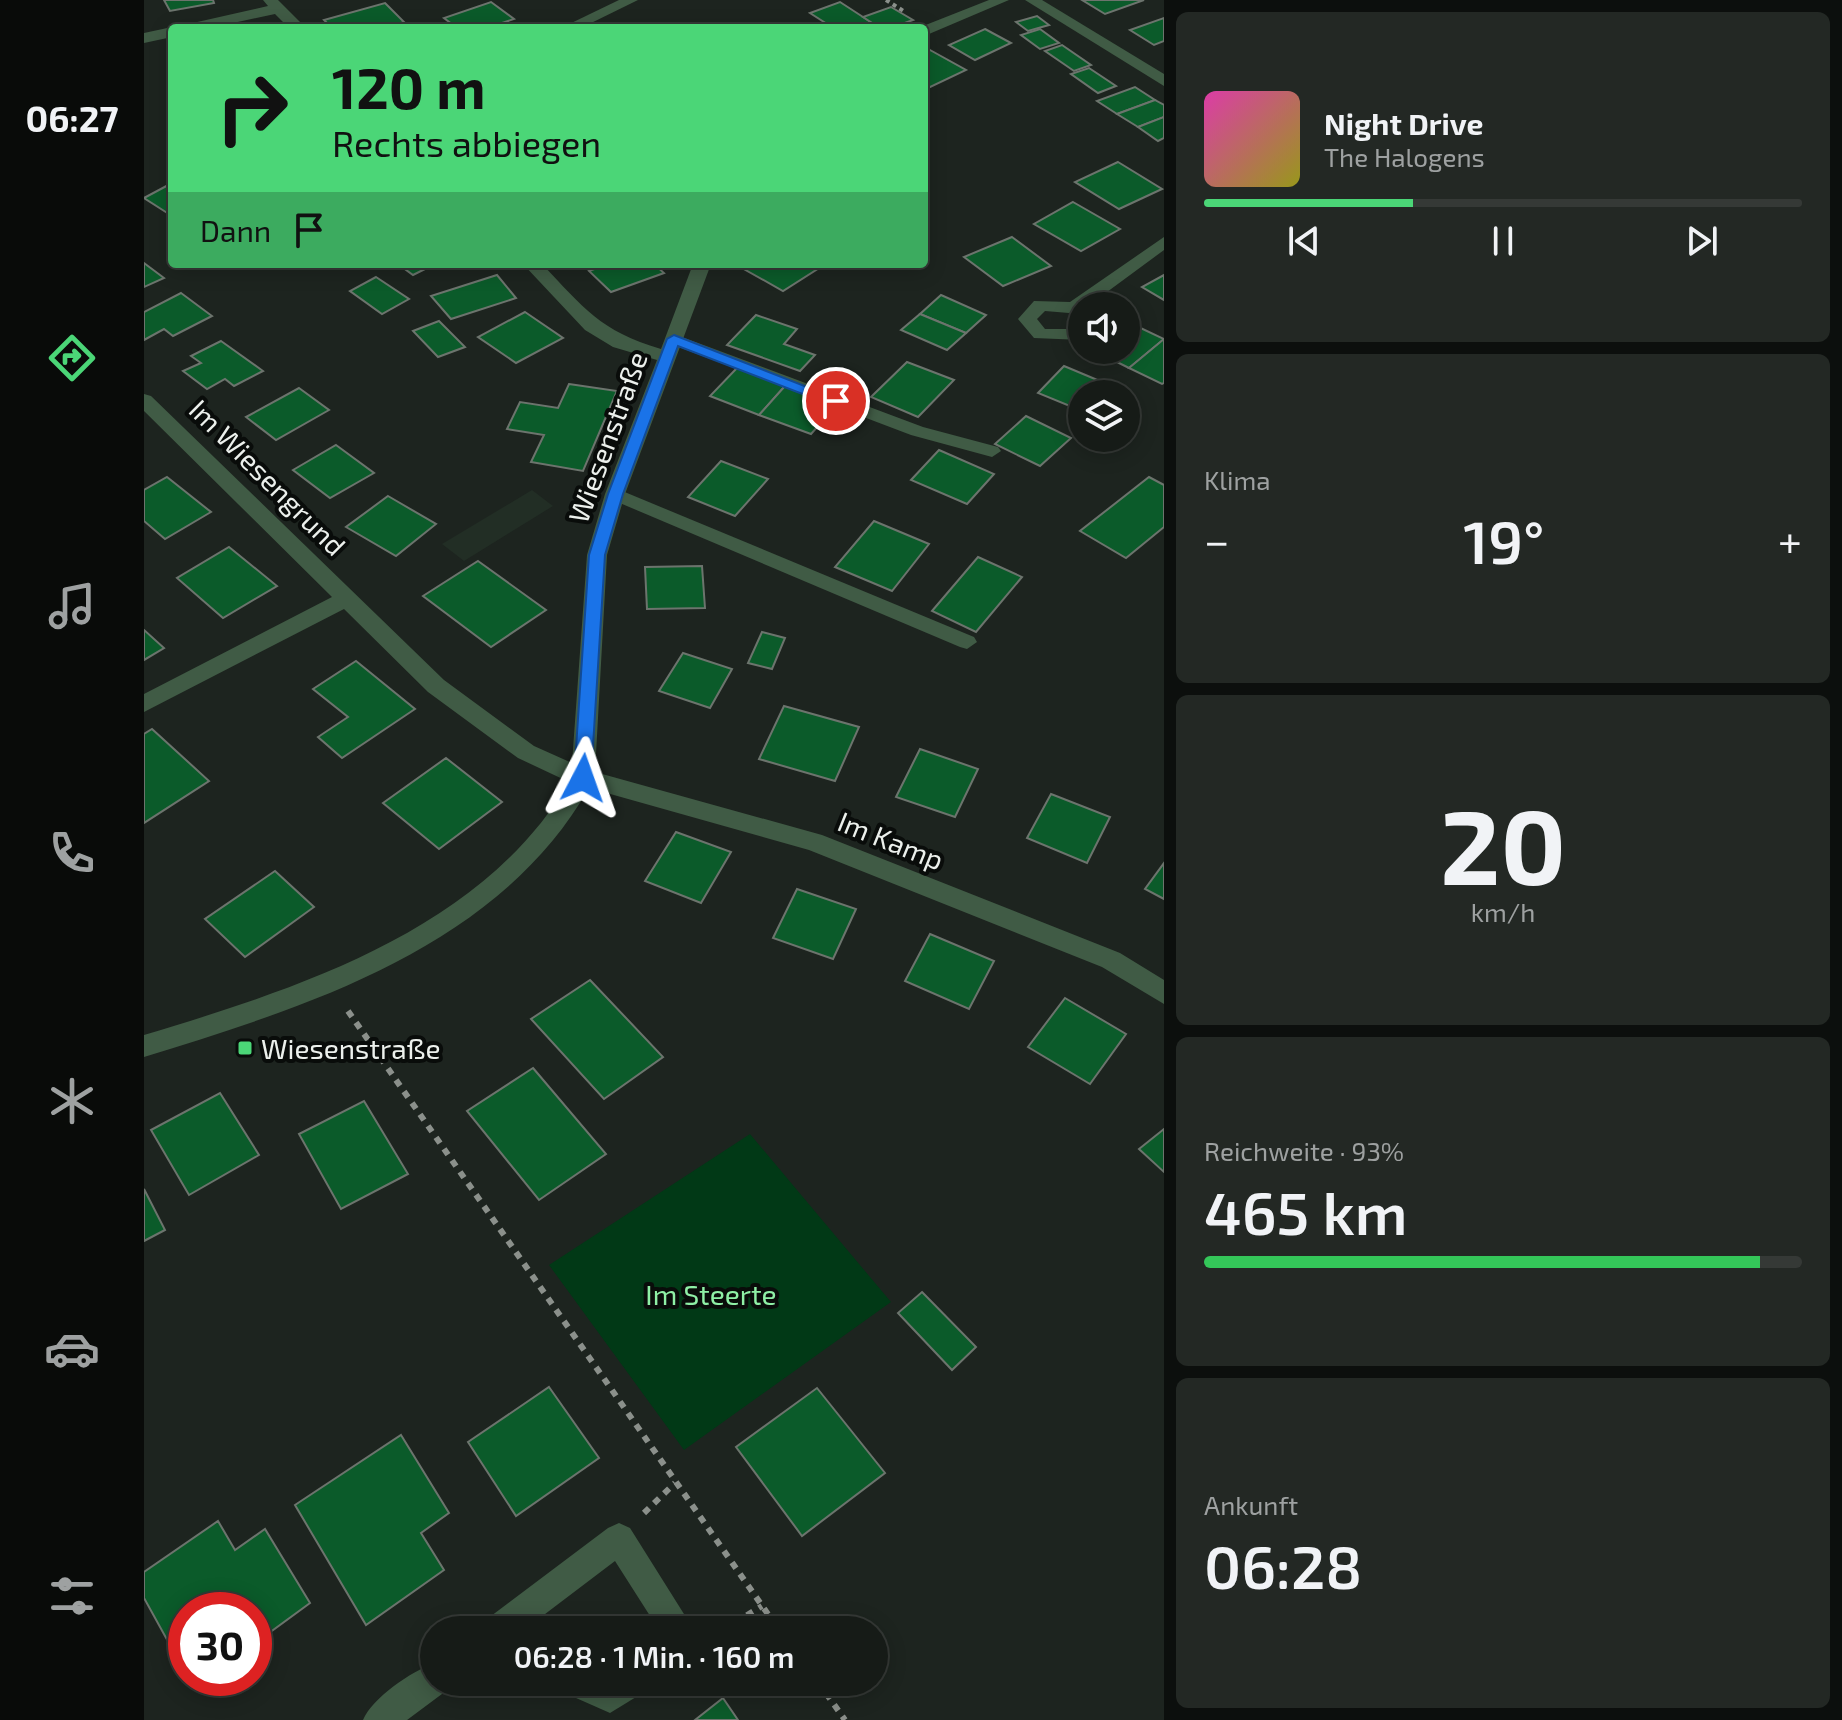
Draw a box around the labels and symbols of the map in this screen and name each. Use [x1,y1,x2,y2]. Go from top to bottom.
street label: Wiesenstraße [560,347,654,527]
pin [802,367,870,435]
street label: Im Wiesengrund [183,392,353,562]
position arrow [541,736,625,820]
street label: Im Kamp [833,803,949,877]
place label: Wiesenstraße [261,1031,440,1065]
marker: Wiesenstraße [236,1039,254,1057]
park label: Im Steerte [645,1277,777,1311]
speed limit sign: 30 [168,1592,272,1696]

